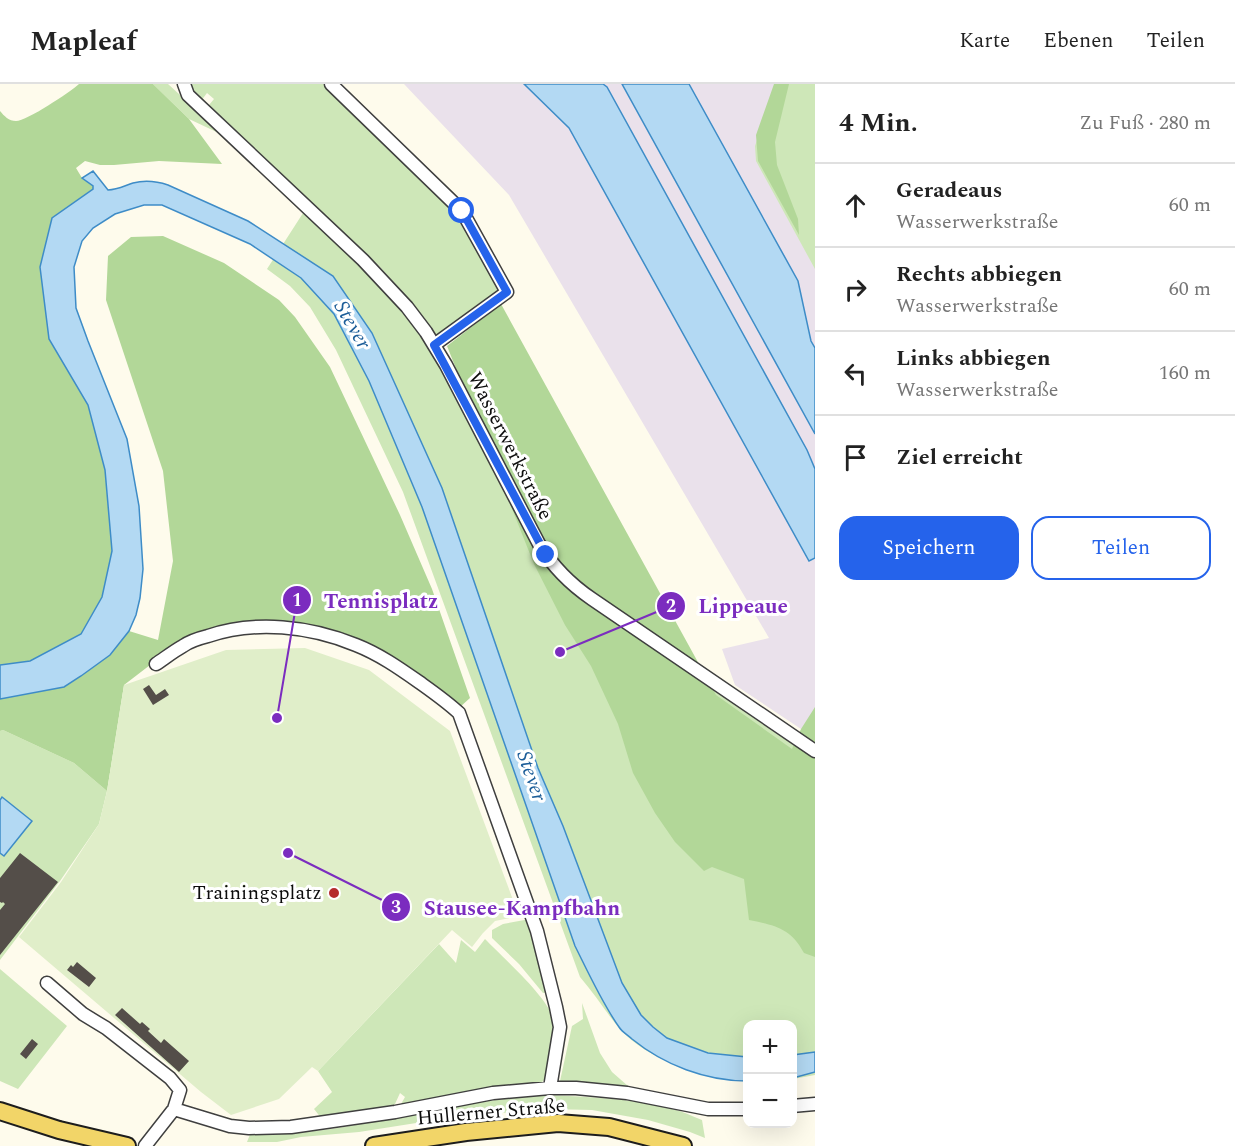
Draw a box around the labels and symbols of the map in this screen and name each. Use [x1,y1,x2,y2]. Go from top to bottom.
route start [448,197,474,223]
water label: Stever [325,295,379,356]
street label: Wasserwerkstraße [460,367,560,525]
route end [532,541,558,567]
callout: Tennisplatz [282,581,451,620]
text: Tennisplatz [324,586,438,618]
callout: Lippeaue [656,586,800,625]
text: 1 [292,587,302,614]
text: Lippeaue [698,591,788,623]
text: 2 [666,593,676,620]
water label: Stever [507,746,555,806]
place label: Trainingsplatz [193,878,322,908]
marker: Trainingsplatz [327,886,341,900]
callout: Stausee-Kampfbahn [381,888,632,927]
text: Stausee-Kampfbahn [424,893,620,925]
text: 3 [391,894,401,921]
street label: Hullerner Straße [416,1091,566,1133]

